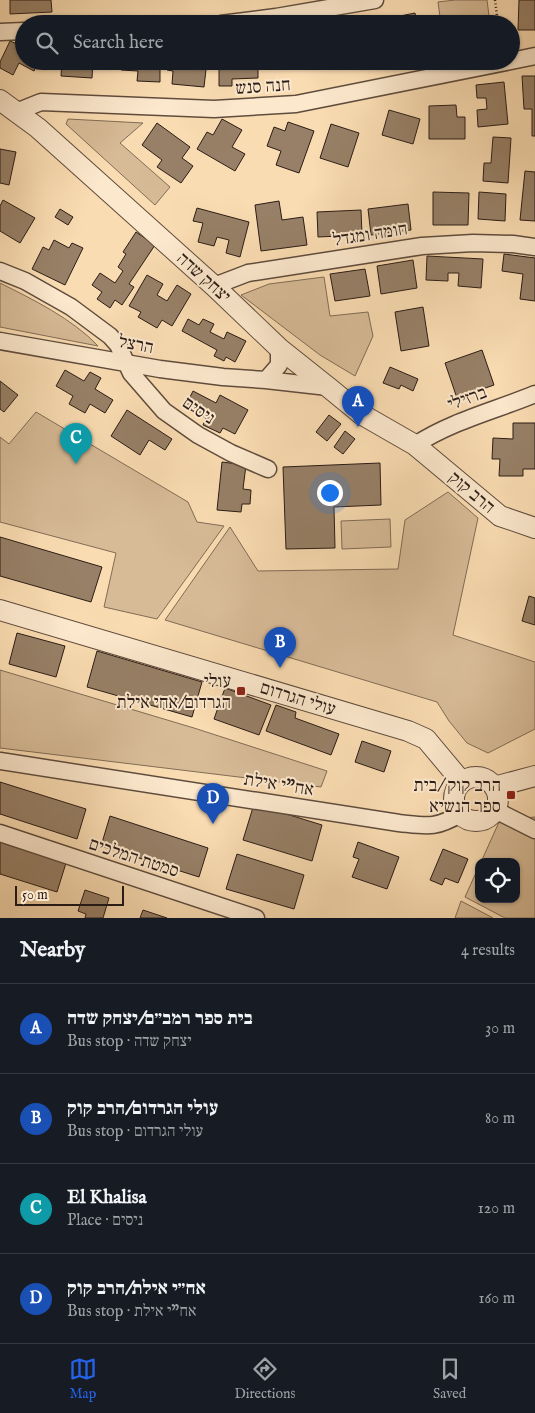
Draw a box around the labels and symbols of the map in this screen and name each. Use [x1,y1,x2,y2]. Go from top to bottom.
street label: חנה סנש [235,74,292,101]
street label: חומה ומגדל [331,218,409,253]
street label: יצחק שדה [171,248,235,308]
street label: הרצל [116,331,155,360]
street label: ברזילי [445,382,491,417]
pin: A [342,386,374,427]
street label: ניסים [177,392,219,430]
pin: C [60,423,92,464]
street label: הרב קוק [443,467,499,519]
your location [317,480,343,506]
pin: B [264,627,296,668]
place label: עולי הגרדום/אחי אילת [117,671,231,715]
street label: עולי הגרדום [257,677,338,722]
marker: עולי הגרדום/אחי אילת [235,685,247,697]
street label: אח"י אילת [242,769,315,802]
place label: הרב קוק /בית ספר הנשיא [414,775,501,819]
pin: D [197,783,229,824]
marker: הרב קוק /בית ספר הנשיא [505,789,517,801]
street label: סמטת המלכים [85,833,182,884]
scale bar [15,883,124,906]

